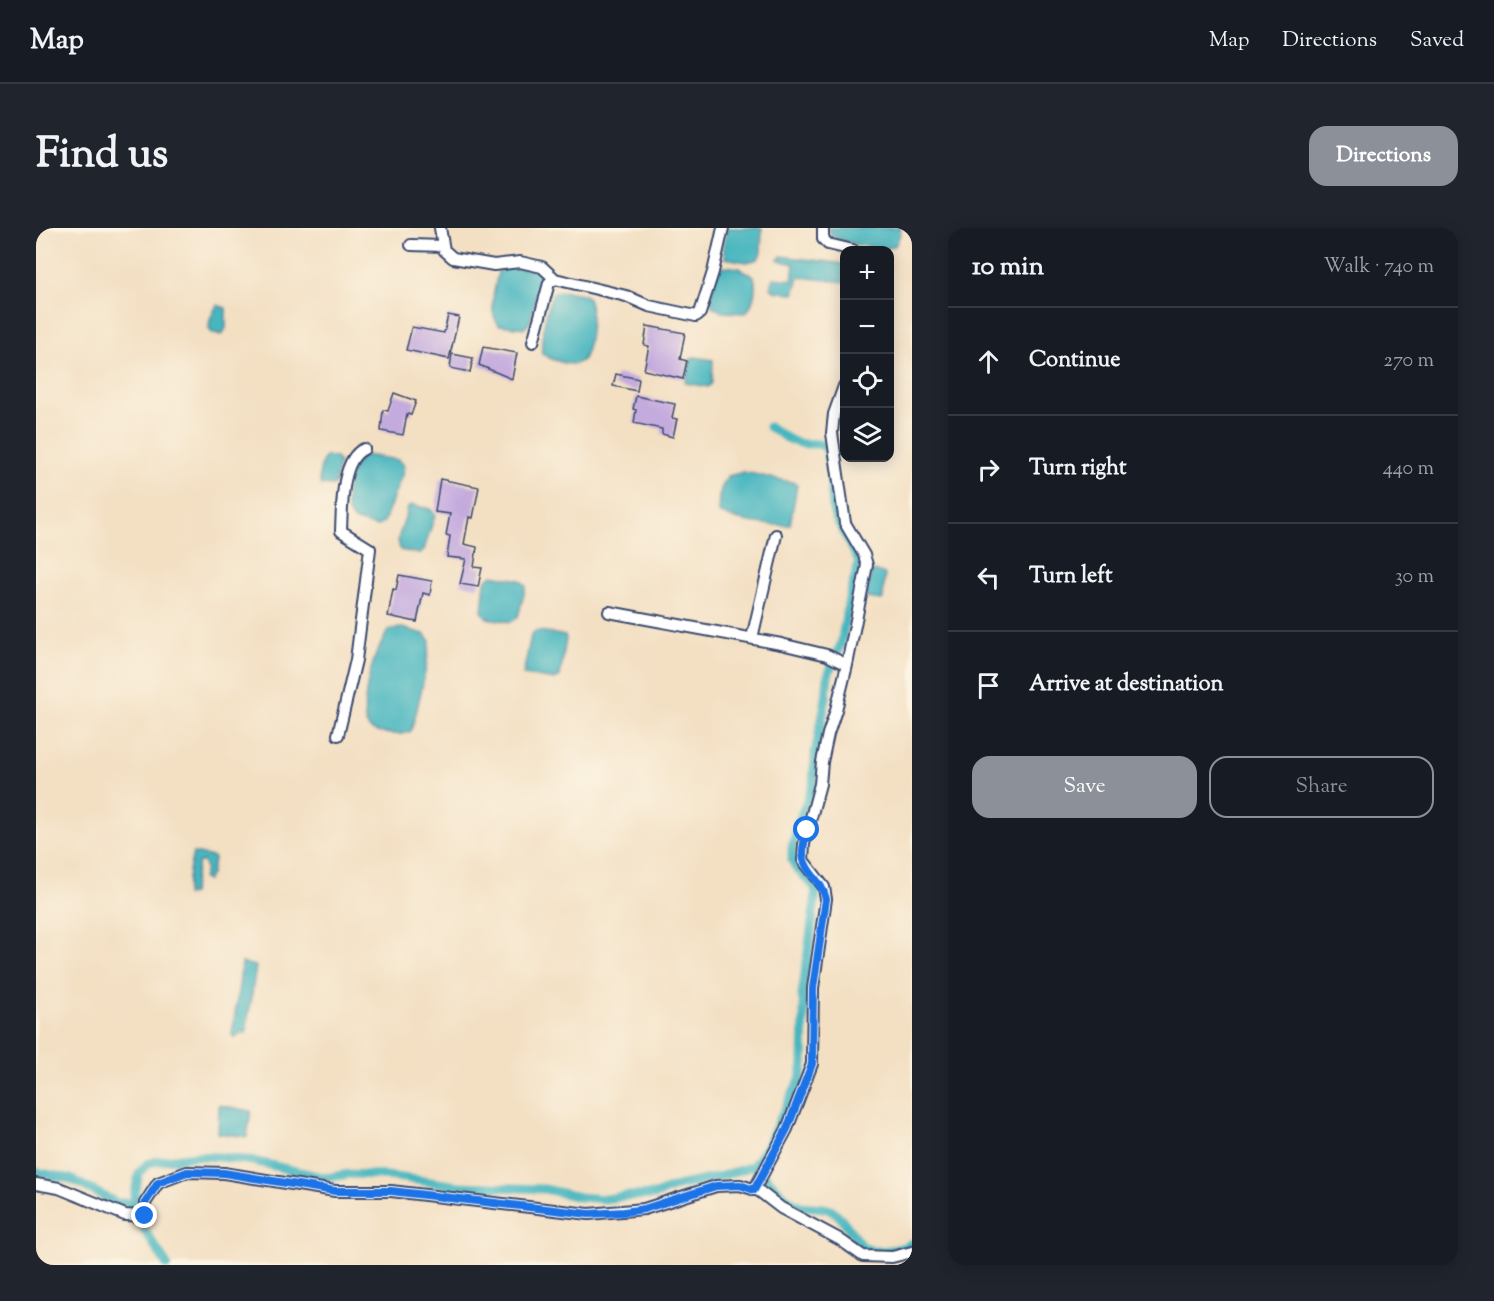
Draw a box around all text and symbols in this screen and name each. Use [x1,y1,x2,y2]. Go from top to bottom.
text: Map [30,21,84,61]
text: Map [1209,26,1249,56]
text: Directions [1282,26,1377,56]
text: Saved [1410,26,1464,56]
text: Find us [36,126,168,186]
button: Directions [1309,126,1458,186]
map controls [840,246,894,462]
button: + [840,246,894,300]
text: 10 min [972,249,1044,286]
text: Walk · 740 m [1324,253,1434,282]
button: − [840,300,894,354]
icon: ahead [972,345,1005,378]
text: Continue [1029,345,1120,377]
text: 270 m [1384,347,1434,376]
button: locate [840,354,894,408]
button: layers [840,408,894,462]
icon: right [972,453,1005,486]
text: Turn right [1029,453,1126,485]
text: 440 m [1383,455,1434,484]
icon: left [972,561,1005,594]
text: Turn left [1029,561,1112,593]
text: 30 m [1395,563,1434,592]
icon: arrive [972,669,1005,702]
text: Arrive at destination [1029,669,1224,701]
button: Save [972,756,1197,818]
button: Share [1209,756,1434,818]
route start [793,816,819,842]
route end [131,1202,157,1228]

